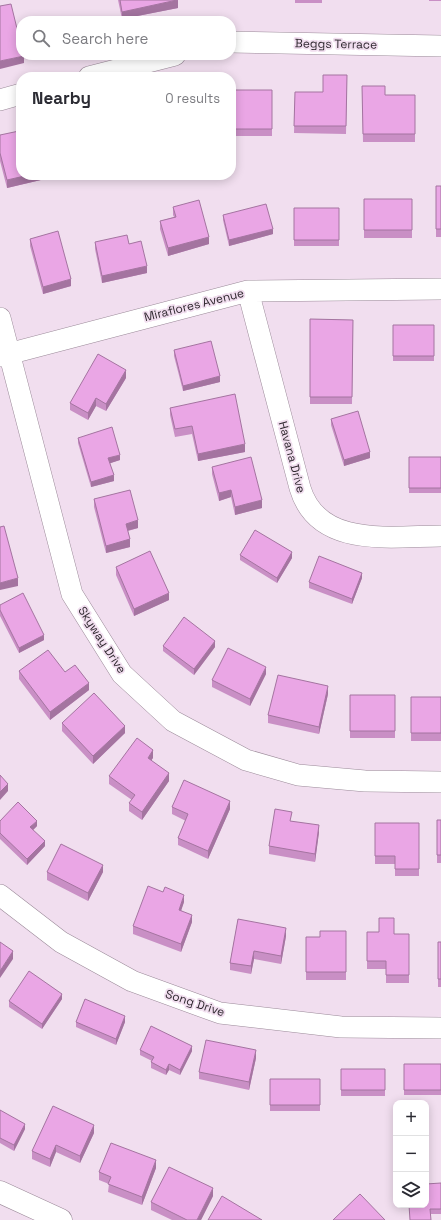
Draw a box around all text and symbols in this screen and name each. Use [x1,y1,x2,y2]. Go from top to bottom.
search box [16,16,236,60]
icon: search [30,27,52,49]
text: Search here [62,29,148,48]
street label: Beggs Terrace [295,35,377,53]
text: Nearby [32,87,91,109]
text: 0 results [165,90,220,107]
street label: Miraflores Avenue [142,285,246,325]
street label: Havana Drive [275,419,309,495]
street label: Skyway Drive [74,604,130,676]
street label: Song Drive [163,986,227,1020]
map controls [393,1100,429,1208]
button: + [393,1100,429,1136]
button: − [393,1136,429,1172]
button: layers [393,1172,429,1208]

